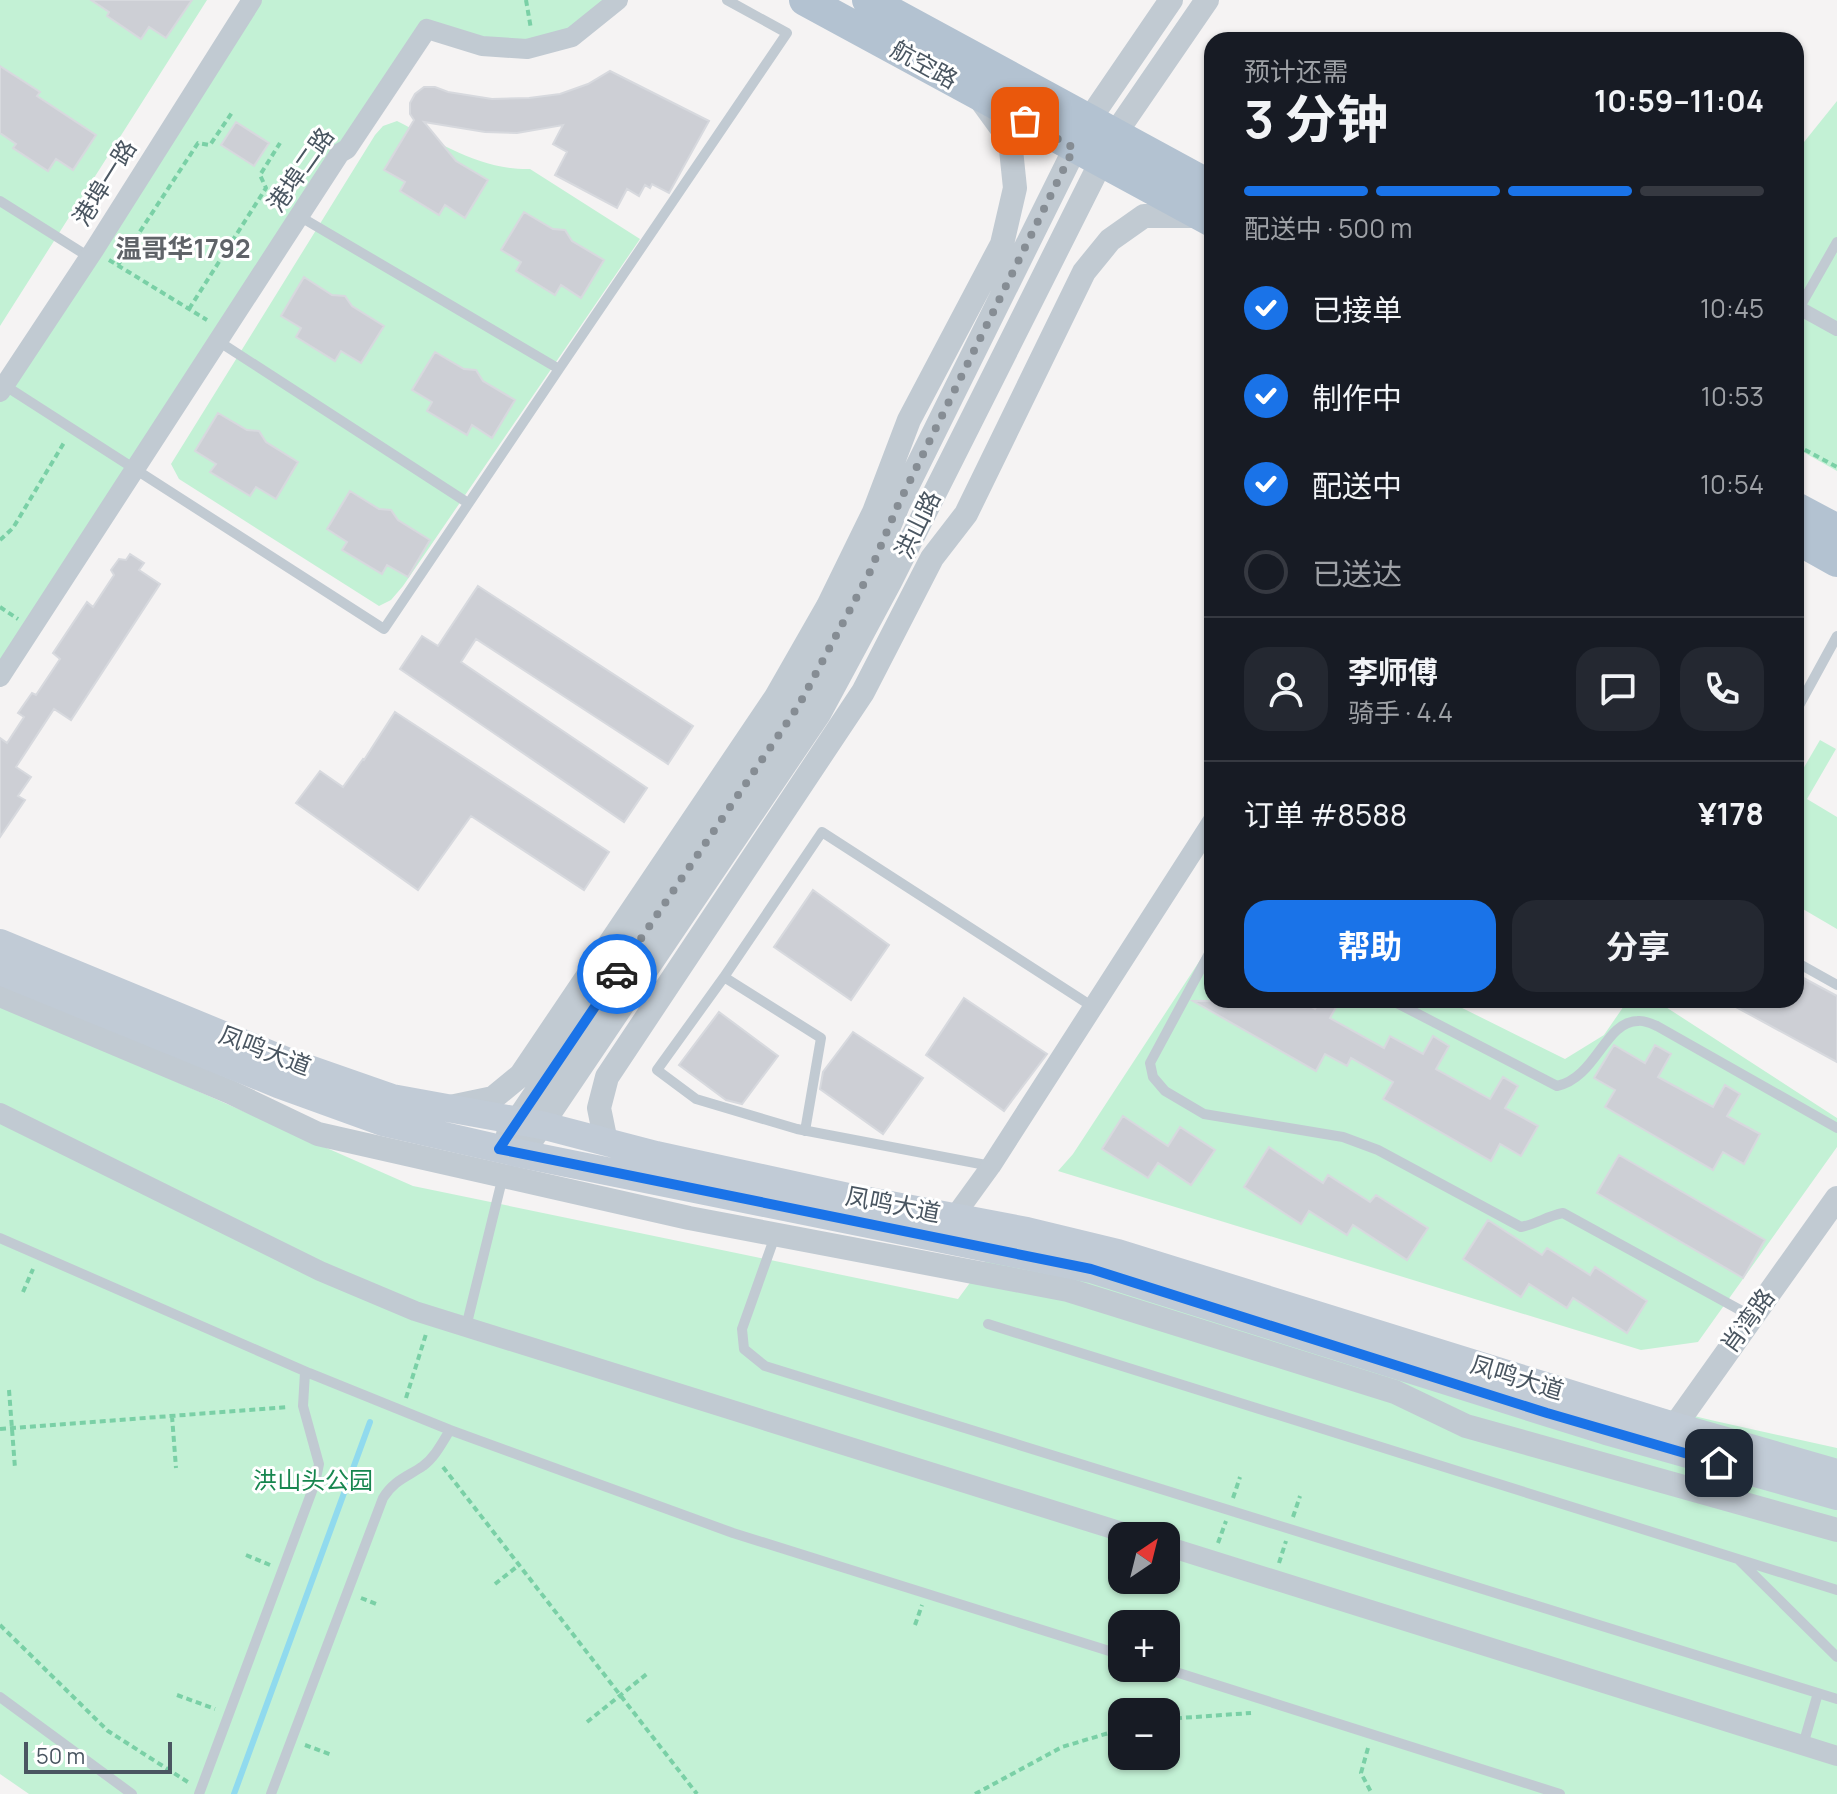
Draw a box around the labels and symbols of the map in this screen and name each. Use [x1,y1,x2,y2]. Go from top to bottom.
street label: 航空路 [885,32,964,96]
pin [991,87,1059,155]
street label: 港埠二路 [259,120,341,218]
street label: 港埠一路 [64,133,143,232]
district label: 温哥华1792 [116,230,250,266]
street label: 洪山路 [886,485,947,564]
courier [577,934,657,1014]
street label: 凤鸣大道 [215,1017,316,1082]
street label: 凤鸣大道 [843,1178,944,1229]
street label: 肖湾路 [1712,1281,1781,1359]
street label: 凤鸣大道 [1467,1347,1568,1406]
pin [1685,1429,1753,1497]
park label: 洪山头公园 [253,1463,373,1496]
north arrow [1108,1522,1180,1594]
scale bar [24,1738,172,1774]

